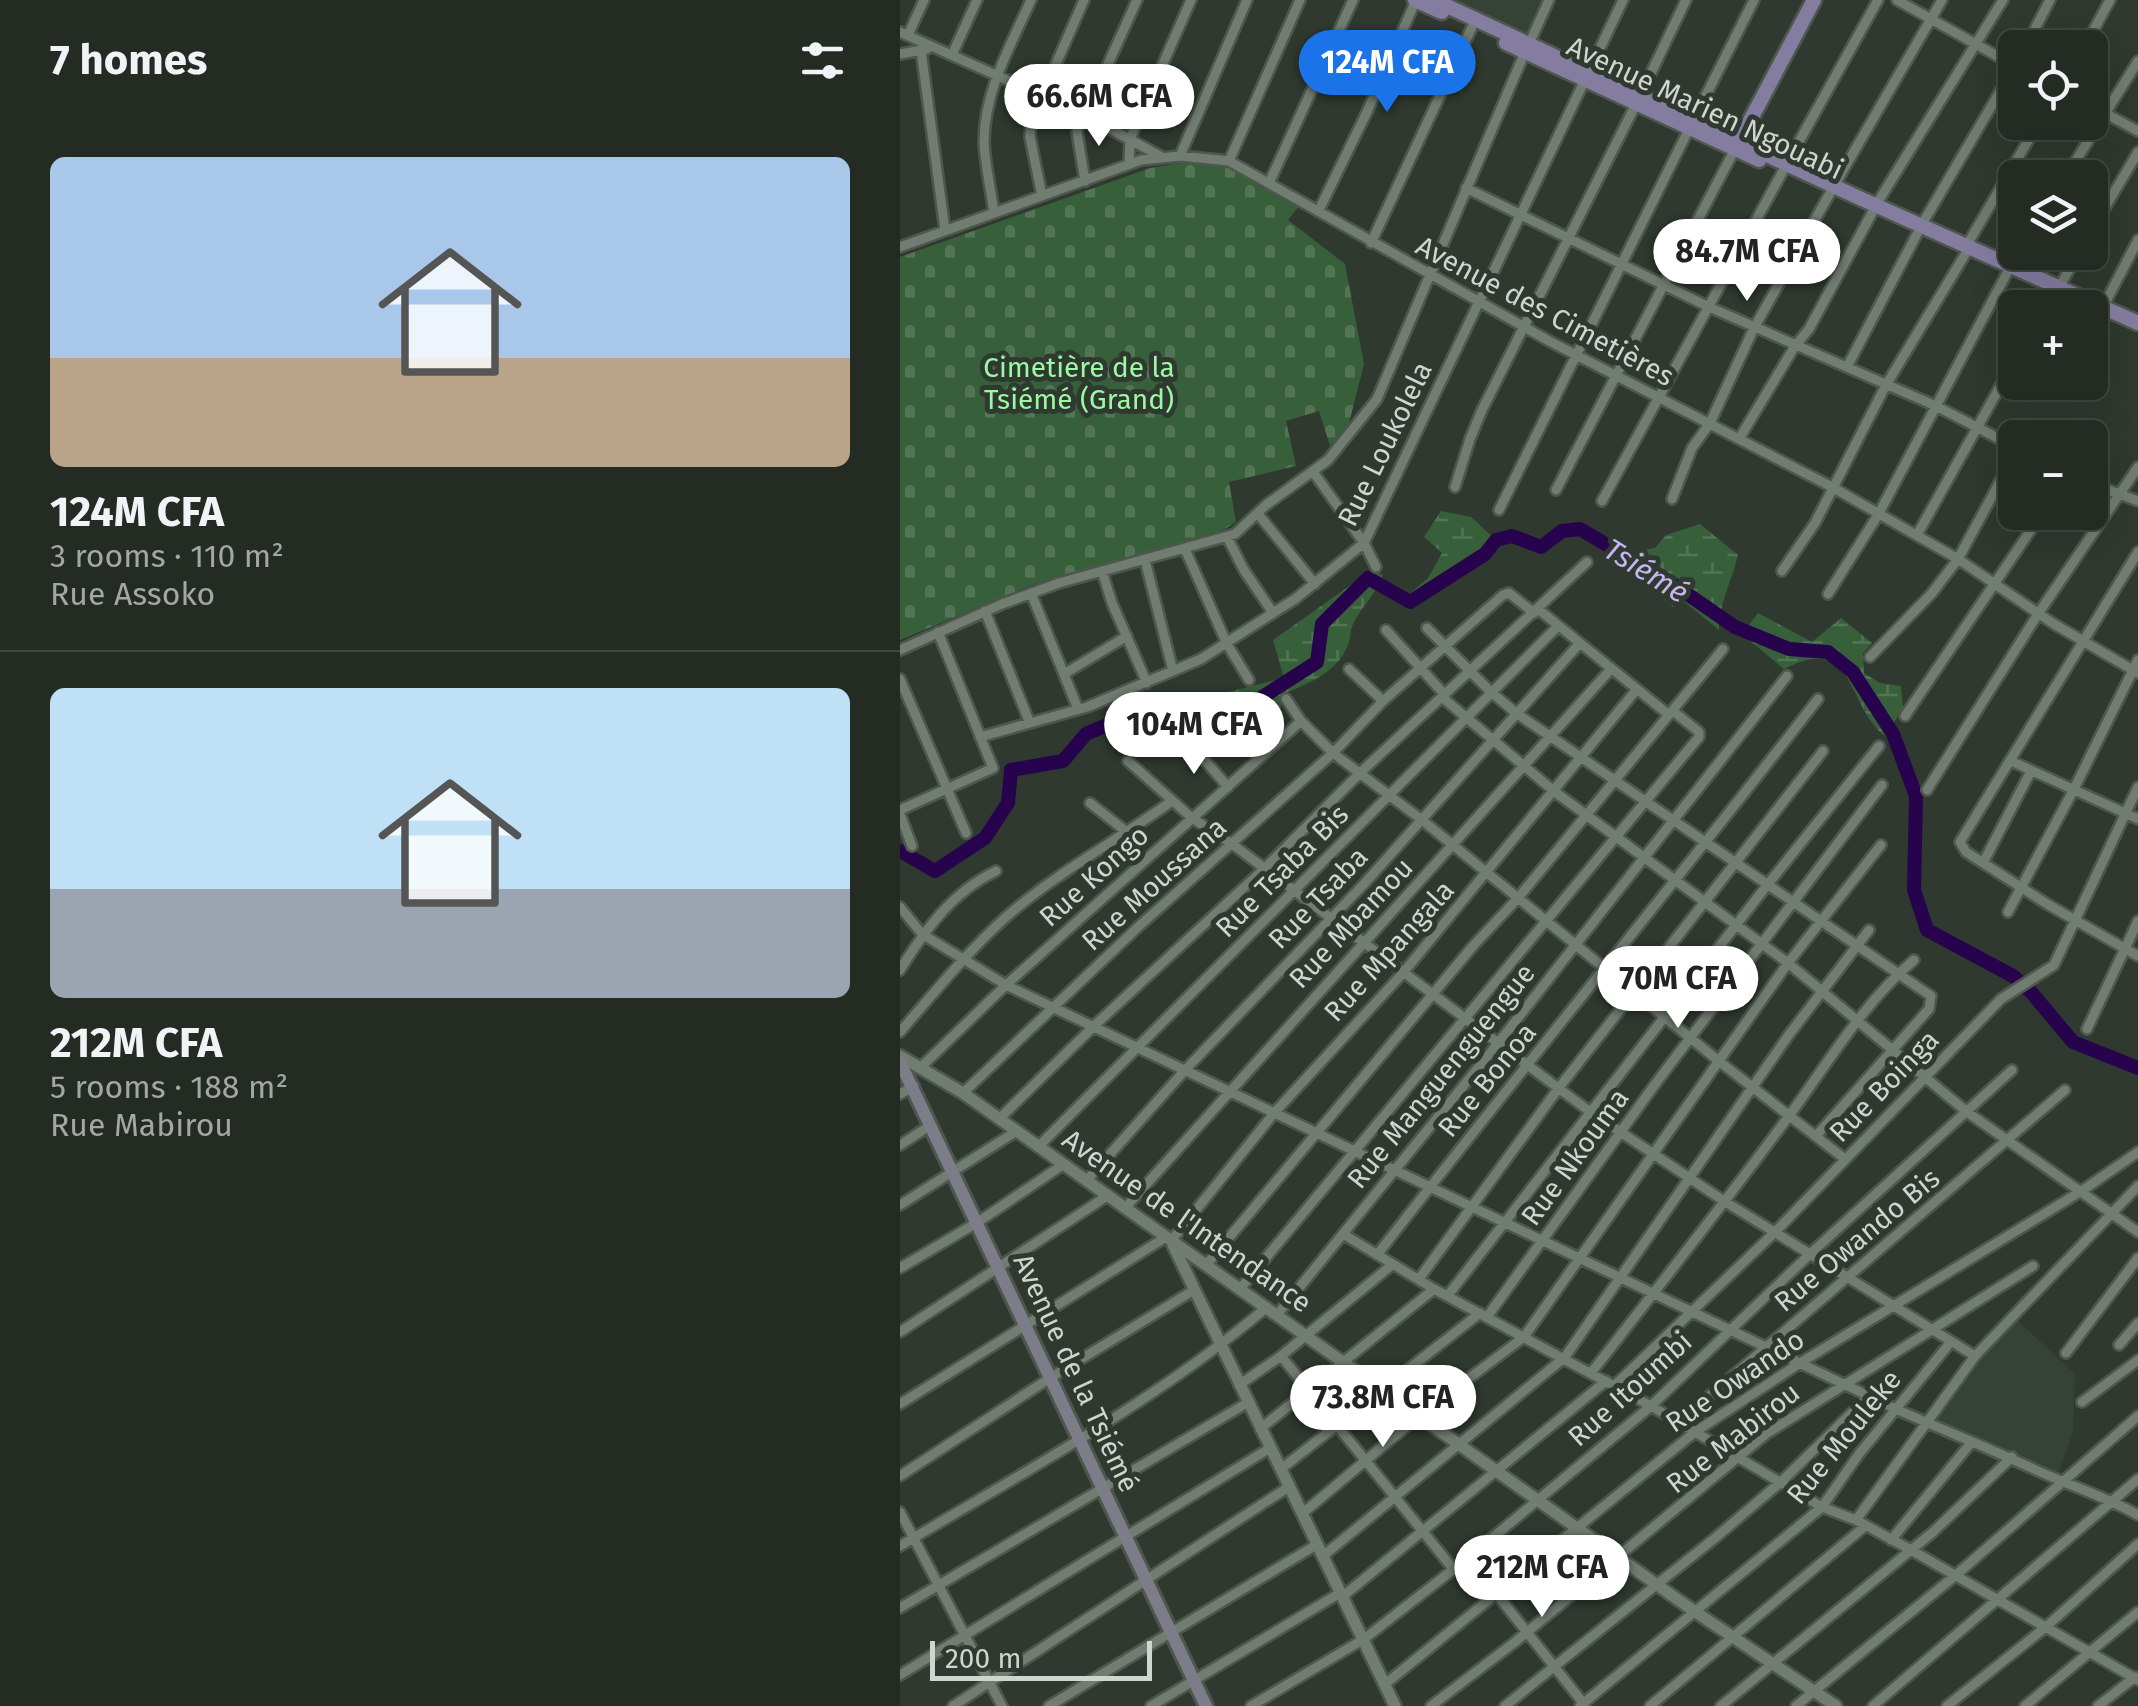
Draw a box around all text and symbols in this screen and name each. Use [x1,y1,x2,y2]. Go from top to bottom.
street label: Avenue Marien Ngouabi [1562,29,1848,187]
pin: 124M CFA [1284,30,1490,115]
map controls [1998,30,2108,530]
button: locate [1998,30,2108,140]
icon: filters [795,33,850,88]
text: 7 homes [50,35,207,85]
text: 124M CFA [1321,43,1453,81]
pin: 66.6M CFA [985,64,1213,149]
text: 66.6M CFA [1026,77,1172,115]
button: layers [1998,160,2108,270]
pin: 84.7M CFA [1633,219,1861,304]
icon: home [360,222,540,402]
street label: Avenue des Cimetières [1410,229,1680,393]
text: 84.7M CFA [1675,232,1819,270]
button: + [1998,290,2108,400]
park label: Cimetière de la Tsiémé (Grand) [983,351,1175,416]
street label: Rue Loukolela [1331,356,1439,532]
button: − [1998,420,2108,530]
text: 124M CFA [50,487,224,537]
water label: Tsiémé [1597,531,1695,611]
text: 3 rooms · 110 m² [50,537,284,575]
text: Rue Assoko [50,575,215,613]
pin: 104M CFA [1091,692,1297,777]
text: 104M CFA [1126,705,1262,743]
icon: home [360,753,540,933]
street label: Rue Tsaba Bis [1209,798,1355,944]
street label: Rue Moussana [1075,811,1233,957]
street label: Rue Kongo [1033,818,1155,934]
street label: Rue Tsaba [1261,840,1375,956]
street label: Rue Mbamou [1282,851,1420,995]
street label: Rue Mpangala [1317,874,1461,1028]
pin: 70M CFA [1586,946,1770,1031]
street label: Rue Manguenguengue [1340,957,1542,1195]
text: 70M CFA [1619,959,1737,997]
street label: Rue Bonoa [1431,1016,1543,1144]
text: 212M CFA [50,1018,222,1068]
street label: Rue Boinga [1823,1023,1945,1149]
text: 5 rooms · 188 m² [50,1068,288,1106]
street label: Rue Nkouma [1514,1082,1636,1232]
text: Rue Mabirou [50,1106,233,1144]
street label: Avenue de l'Intendance [1056,1123,1318,1319]
street label: Rue Owando Bis [1768,1161,1946,1319]
street label: Avenue de la Tsiémé [1006,1249,1146,1497]
street label: Rue Owando [1660,1323,1810,1439]
street label: Rue Itoumbi [1561,1325,1699,1453]
street label: Rue Mouleke [1780,1363,1908,1511]
pin: 73.8M CFA [1269,1365,1497,1450]
street label: Rue Mabirou [1660,1376,1806,1500]
text: 73.8M CFA [1312,1378,1454,1416]
pin: 212M CFA [1439,1535,1645,1620]
text: 212M CFA [1476,1548,1608,1586]
scale bar [930,1636,1152,1680]
text: 200 m [945,1642,1022,1675]

